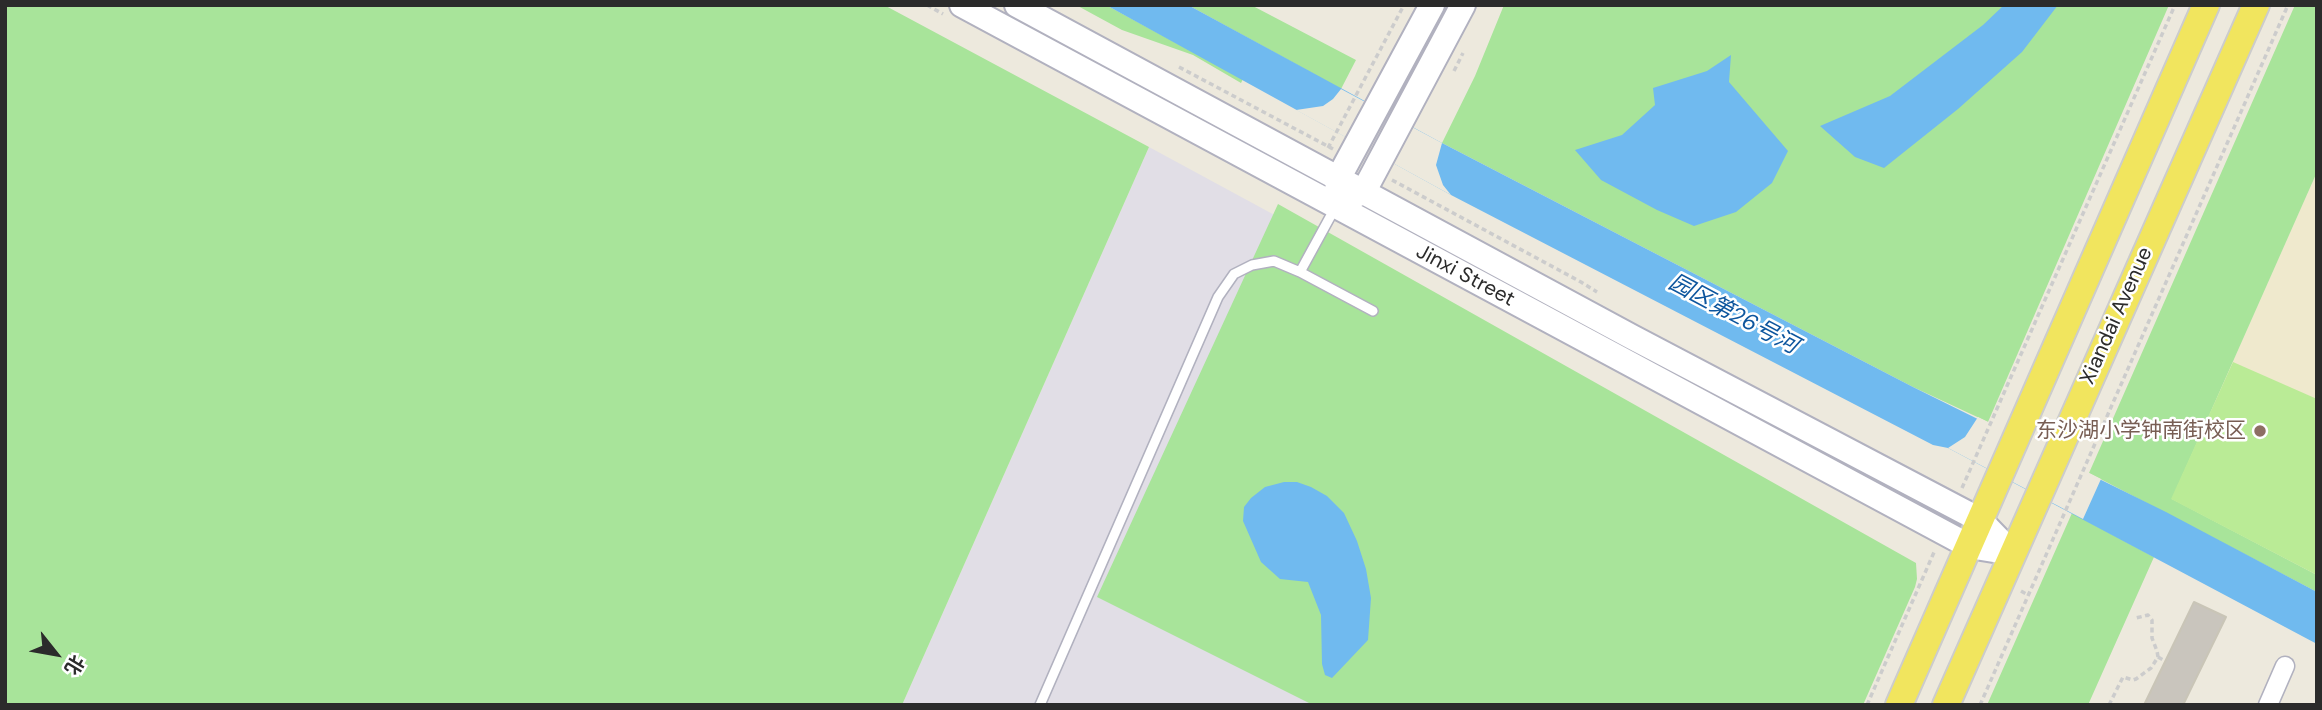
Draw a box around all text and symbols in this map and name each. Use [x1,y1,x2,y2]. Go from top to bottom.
street label: Jinxi Street [1411,239,1519,313]
street label: Xiandai Avenue [2075,243,2159,389]
water label: 园区第26号河 [1663,269,1803,361]
place label: 东沙湖小学钟南街校区 [2036,418,2246,444]
marker: 东沙湖小学钟南街校区 [2252,423,2268,439]
north arrow [21,619,91,689]
text: 北 [59,650,90,680]

